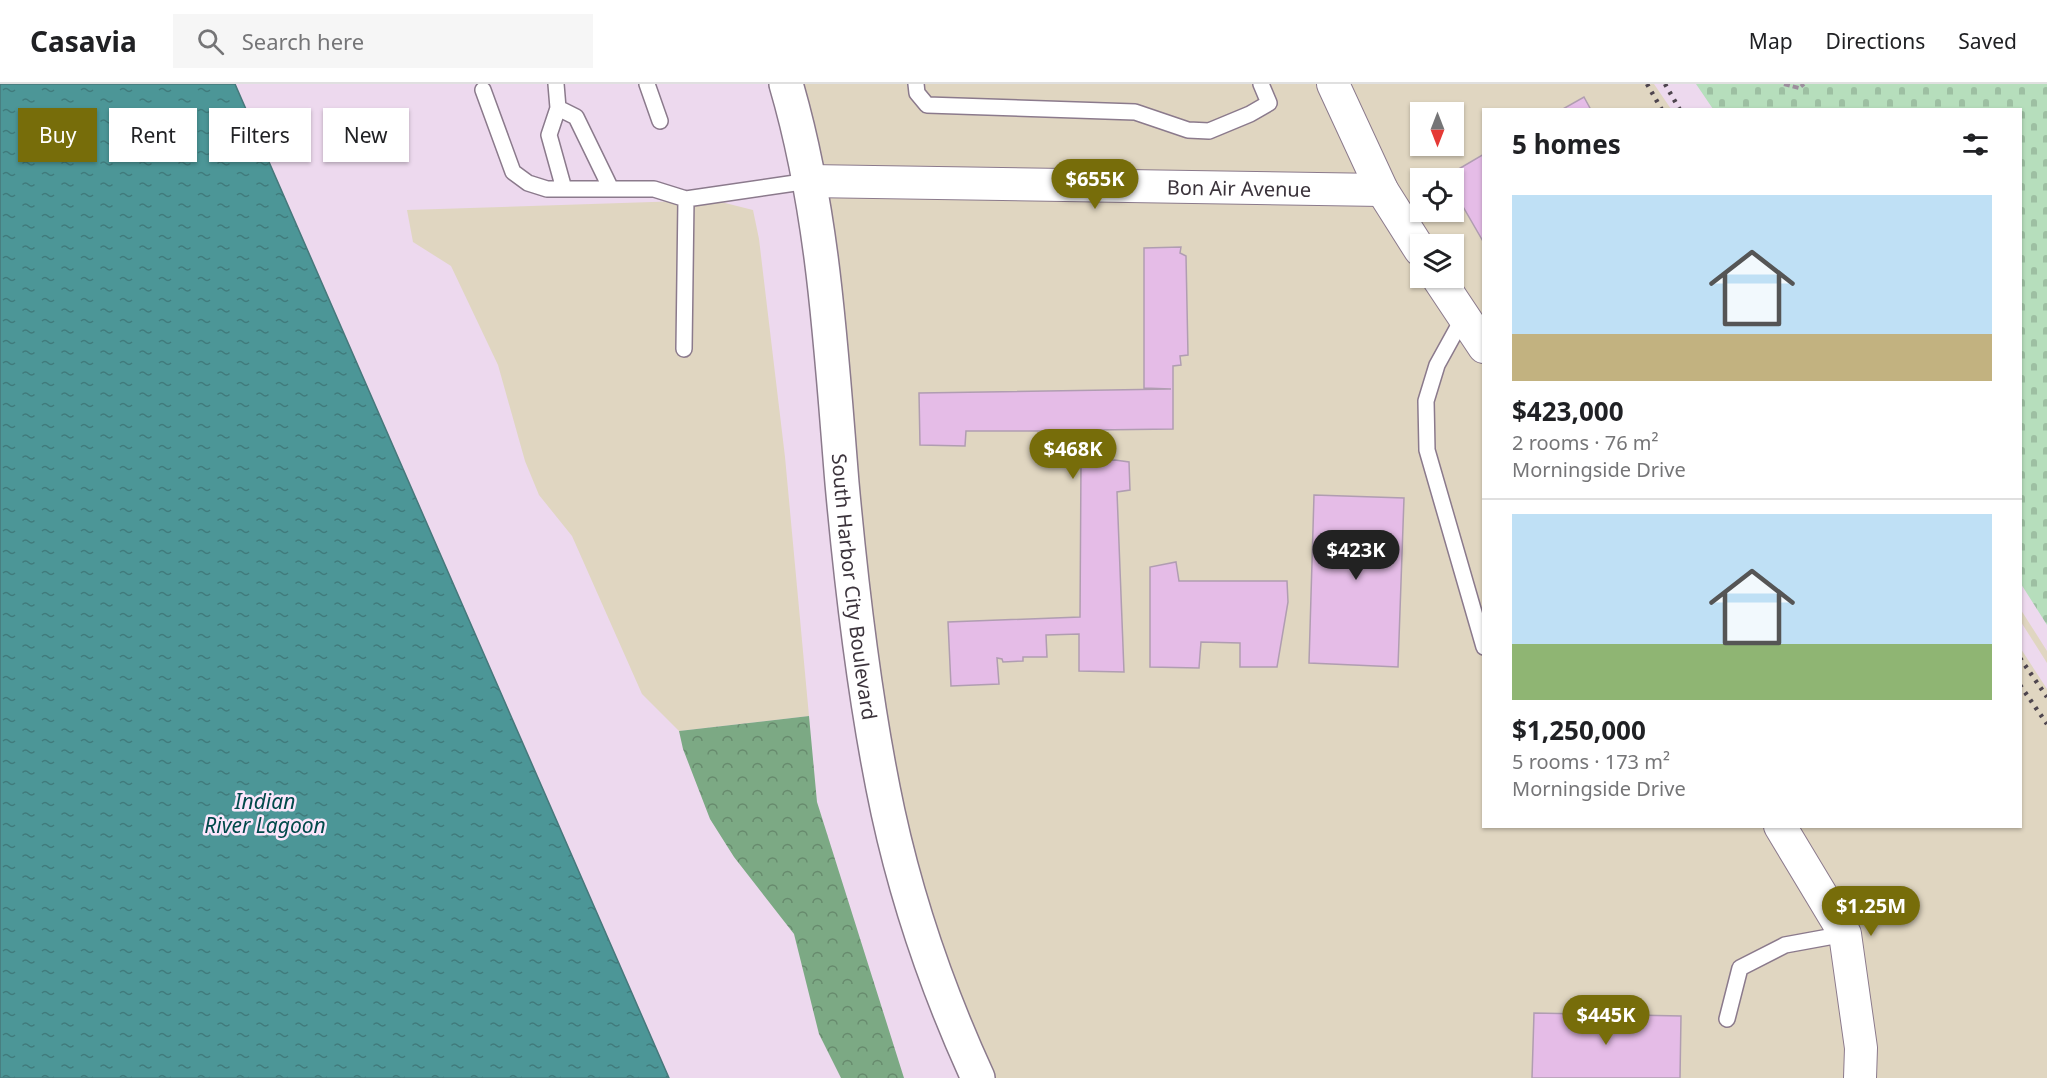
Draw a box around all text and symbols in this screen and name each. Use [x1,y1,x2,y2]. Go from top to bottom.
search box [173,14,593,68]
text: Casavia [30,22,137,60]
icon: search [194,25,227,58]
text: Search here [242,26,364,56]
text: Map [1749,27,1793,55]
text: Directions [1826,27,1925,55]
text: Saved [1958,27,2017,55]
north arrow [1410,102,1464,156]
map controls [1410,102,1464,288]
chip: Buy [18,108,97,162]
chip: Rent [109,108,197,162]
chip: Filters [209,108,311,162]
chip: New [323,108,409,162]
text: 5 homes [1512,126,1621,162]
icon: filters [1959,128,1992,161]
pin: $655K [1053,159,1137,210]
text: $655K [1065,165,1125,192]
button: locate [1410,168,1464,222]
street label: Bon Air Avenue [1167,173,1311,202]
button: layers [1410,234,1464,288]
icon: home [1698,234,1806,342]
text: $423,000 [1512,393,1624,429]
pin: $468K [1031,429,1115,480]
text: 2 rooms · 76 m² [1512,429,1659,456]
text: $468K [1043,435,1103,462]
street label: South Harbor City Boulevard [826,452,884,722]
text: Morningside Drive [1512,456,1686,483]
pin: $423K [1314,530,1398,581]
text: $423K [1326,536,1386,563]
icon: home [1698,553,1806,661]
text: $1,250,000 [1512,712,1646,748]
text: 5 rooms · 173 m² [1512,748,1670,775]
text: Morningside Drive [1512,775,1686,802]
water label: Indian River Lagoon [204,787,326,839]
pin: $1.25M [1822,886,1920,937]
text: $1.25M [1836,892,1906,919]
pin: $445K [1564,995,1648,1046]
text: $445K [1576,1001,1636,1028]

